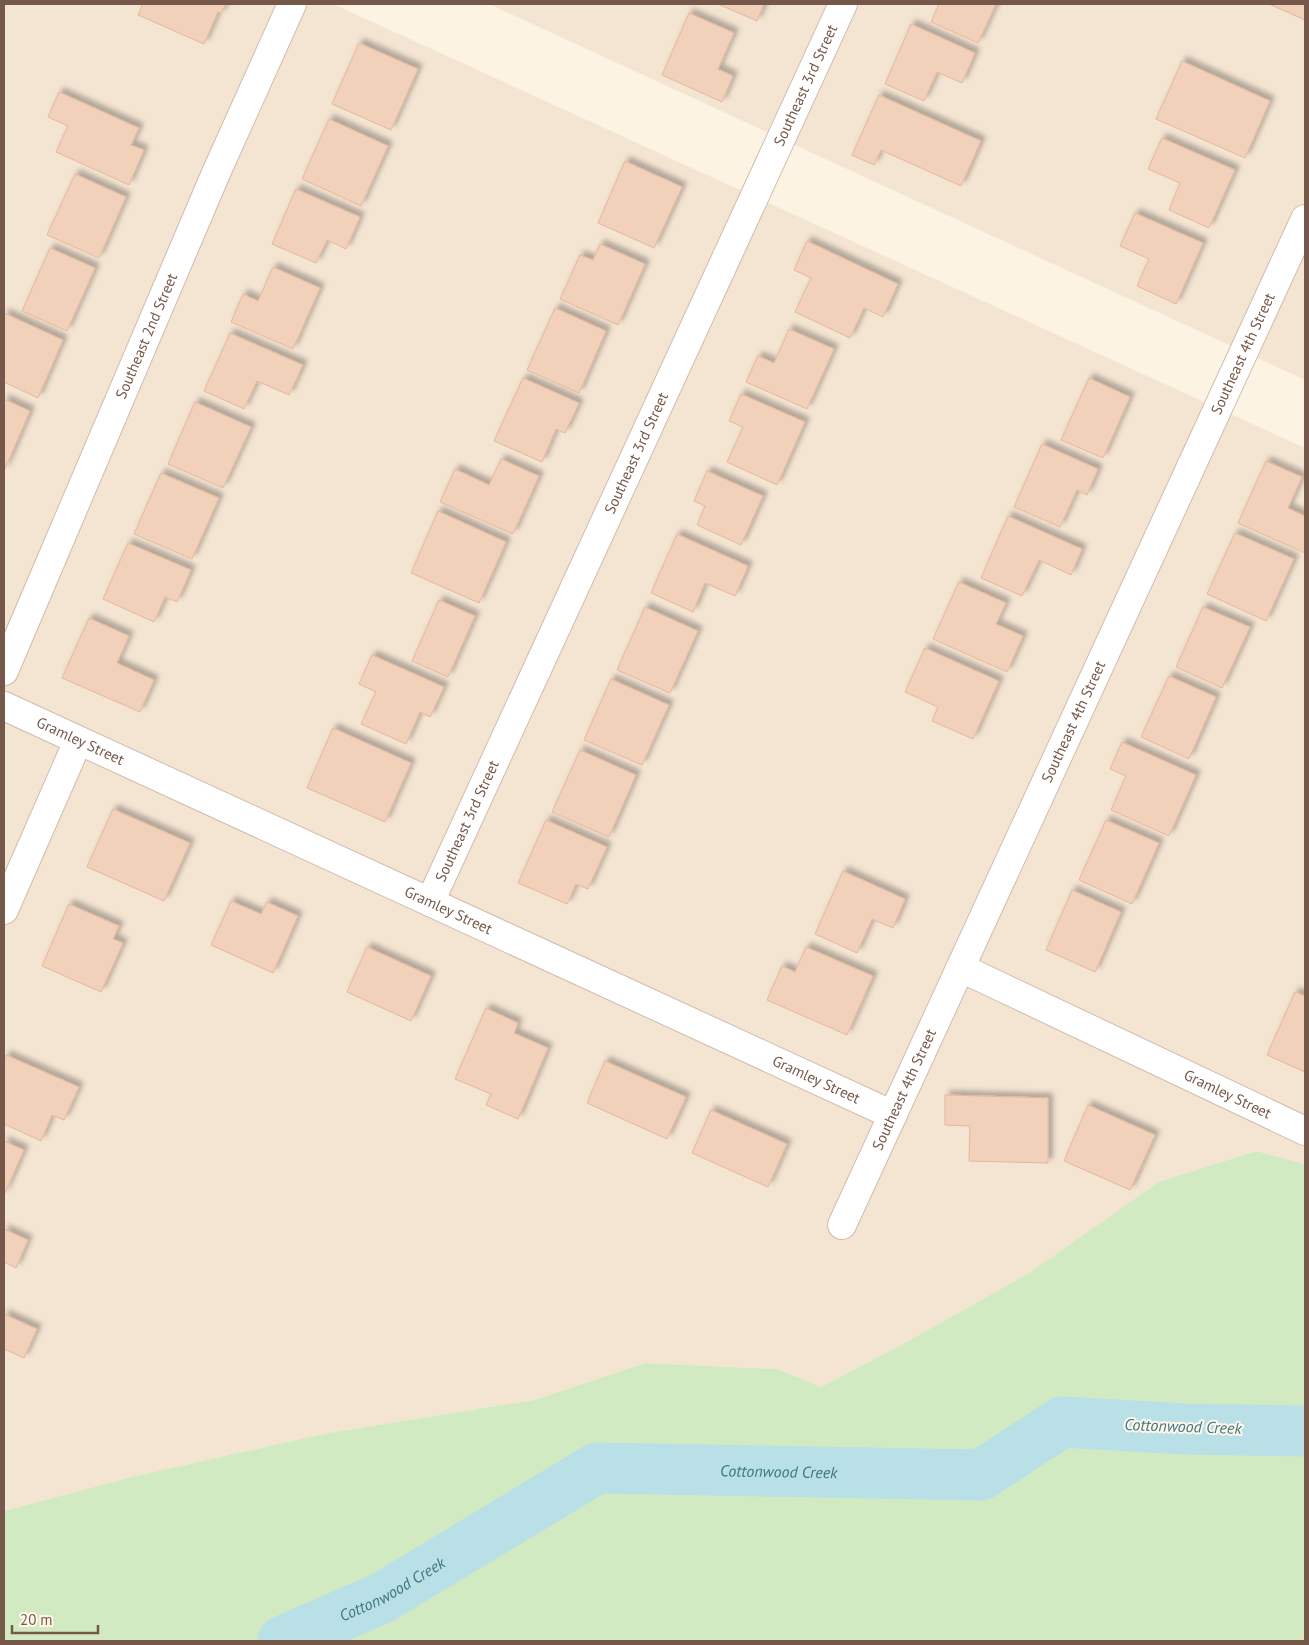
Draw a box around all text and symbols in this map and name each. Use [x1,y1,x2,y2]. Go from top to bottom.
street label: Southeast 3rd Street [769,21,841,149]
street label: Southeast 2nd Street [111,270,181,402]
street label: Southeast 4th Street [1206,290,1279,417]
street label: Southeast 3rd Street [600,389,672,517]
street label: Southeast 4th Street [1037,658,1109,785]
street label: Gramley Street [34,712,127,769]
street label: Southeast 3rd Street [431,757,503,885]
street label: Gramley Street [402,882,495,938]
street label: Southeast 4th Street [868,1026,940,1153]
street label: Gramley Street [770,1051,863,1108]
street label: Gramley Street [1181,1065,1275,1123]
water label: Cottonwood Creek [1124,1414,1243,1438]
water label: Cottonwood Creek [720,1460,838,1482]
water label: Cottonwood Creek [336,1552,449,1625]
scale bar [12,1602,99,1634]
text: 20 m [20,1610,53,1629]

